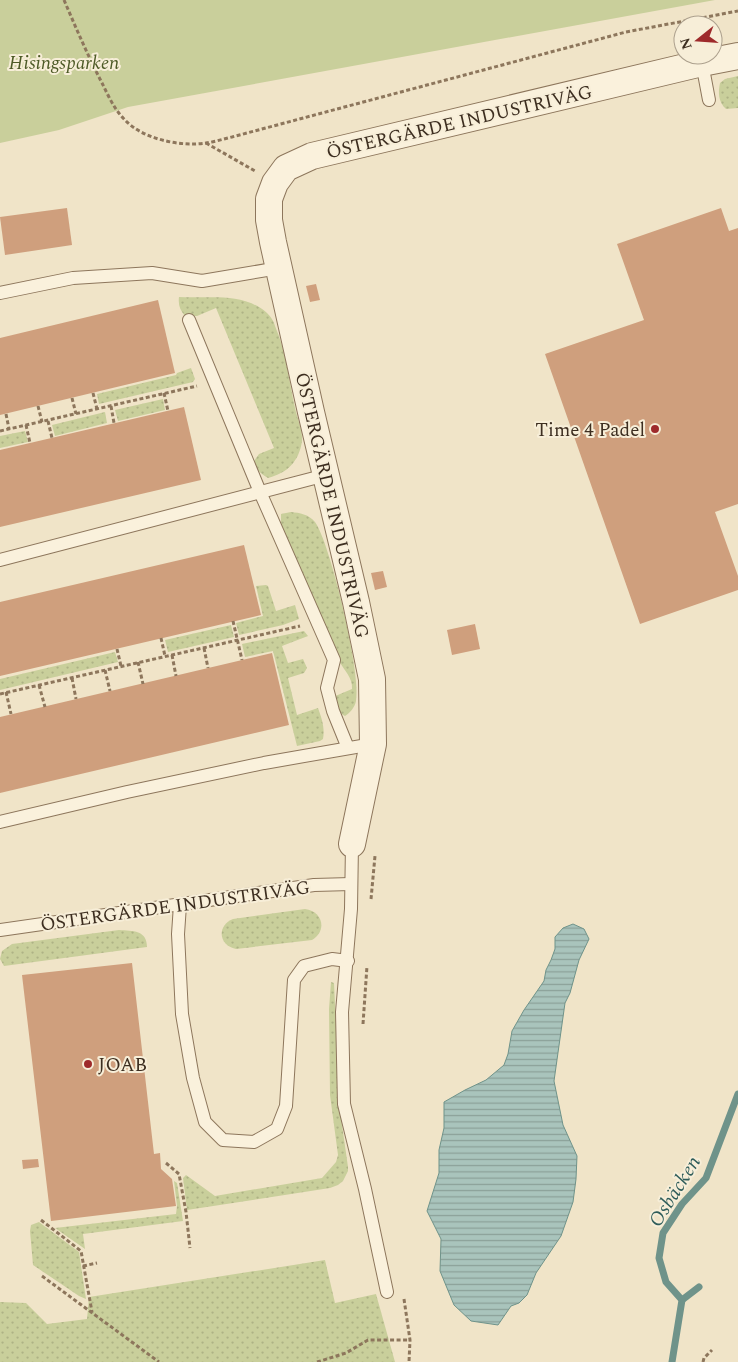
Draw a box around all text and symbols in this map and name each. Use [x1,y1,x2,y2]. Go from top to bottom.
north arrow [673,15,723,65]
text: N [674,35,698,52]
park label: Hisingsparken [9,49,119,78]
street label: ÖSTERGÄRDE INDUSTRIVÄG [324,78,595,167]
street label: ÖSTERGÄRDE INDUSTRIVÄG [287,370,376,641]
place label: Time 4 Padel [535,416,645,445]
marker: Time 4 Padel [649,423,661,435]
street label: ÖSTERGÄRDE INDUSTRIVÄG [38,873,312,940]
place label: JOAB [98,1051,147,1080]
marker: JOAB [82,1058,94,1070]
water label: Osbäcken [641,1150,709,1233]

